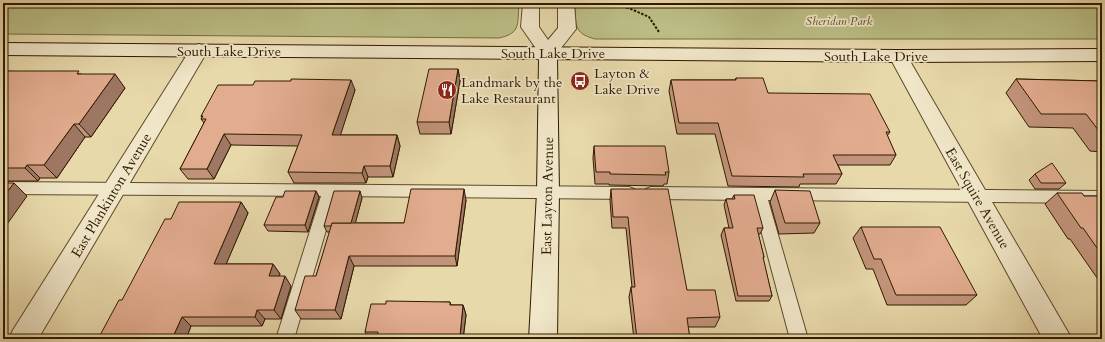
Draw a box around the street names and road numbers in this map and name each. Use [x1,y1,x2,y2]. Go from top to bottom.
street label: South Lake Drive [177,42,281,61]
street label: South Lake Drive [501,44,605,63]
street label: South Lake Drive [824,47,928,66]
street label: East Plankinton Avenue [67,130,156,261]
street label: East Layton Avenue [537,137,558,255]
street label: East Squire Avenue [941,144,1014,252]

